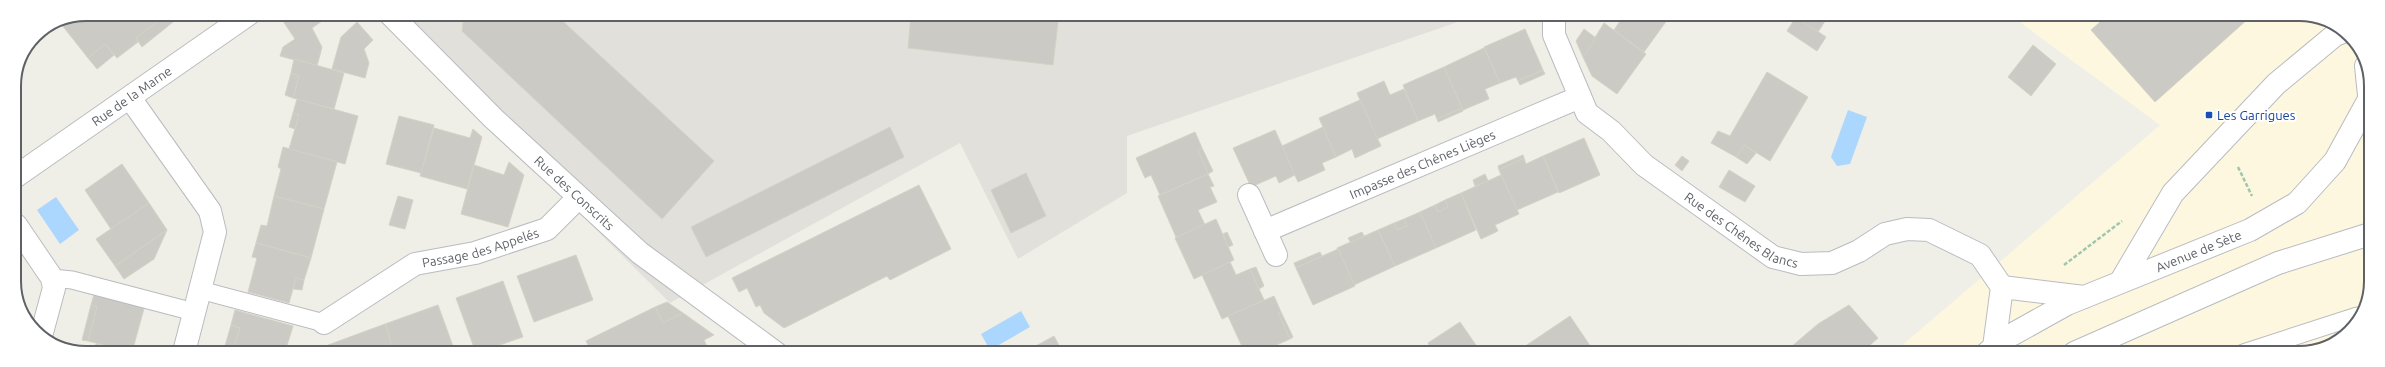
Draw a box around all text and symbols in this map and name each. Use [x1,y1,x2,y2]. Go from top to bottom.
street label: Rue de la Marne [89,63,174,128]
place label: Les Garrigues [2217,108,2296,122]
marker: Les Garrigues [2204,110,2214,120]
street label: Impasse des Chênes Lièges [1347,127,1498,201]
street label: Rue des Conscrits [532,153,617,233]
street label: Rue des Chênes Blancs [1682,189,1800,270]
street label: Passage des Appelés [421,225,541,270]
street label: Avenue de Sète [2154,227,2243,274]

